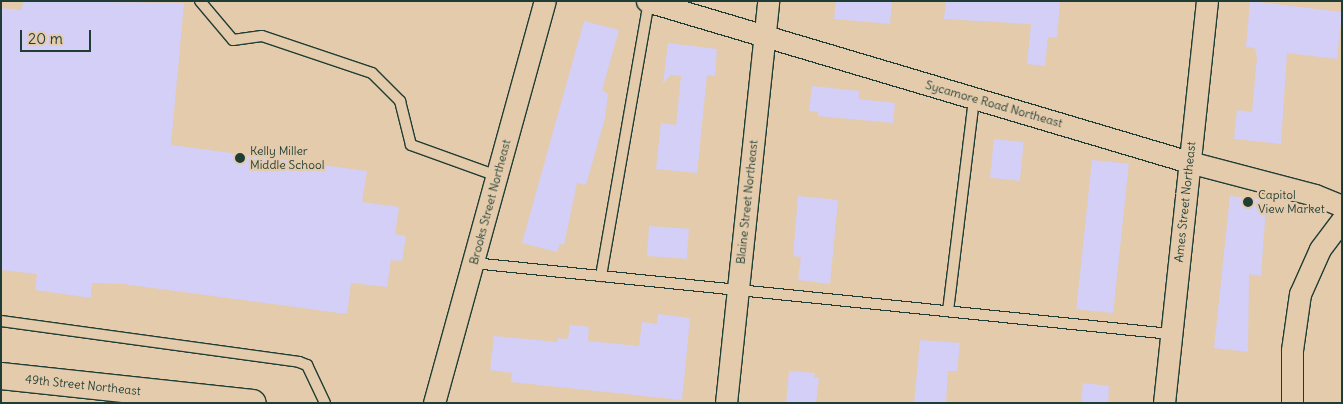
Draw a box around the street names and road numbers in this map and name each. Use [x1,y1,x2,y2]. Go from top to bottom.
street label: Sycamore Road Northeast [924,77,1064,131]
street label: Brooks Street Northeast [466,138,514,266]
street label: Blaine Street Northeast [733,139,761,265]
street label: Ames Street Northeast [1171,141,1199,263]
street label: 49th Street Northeast [24,372,142,398]

